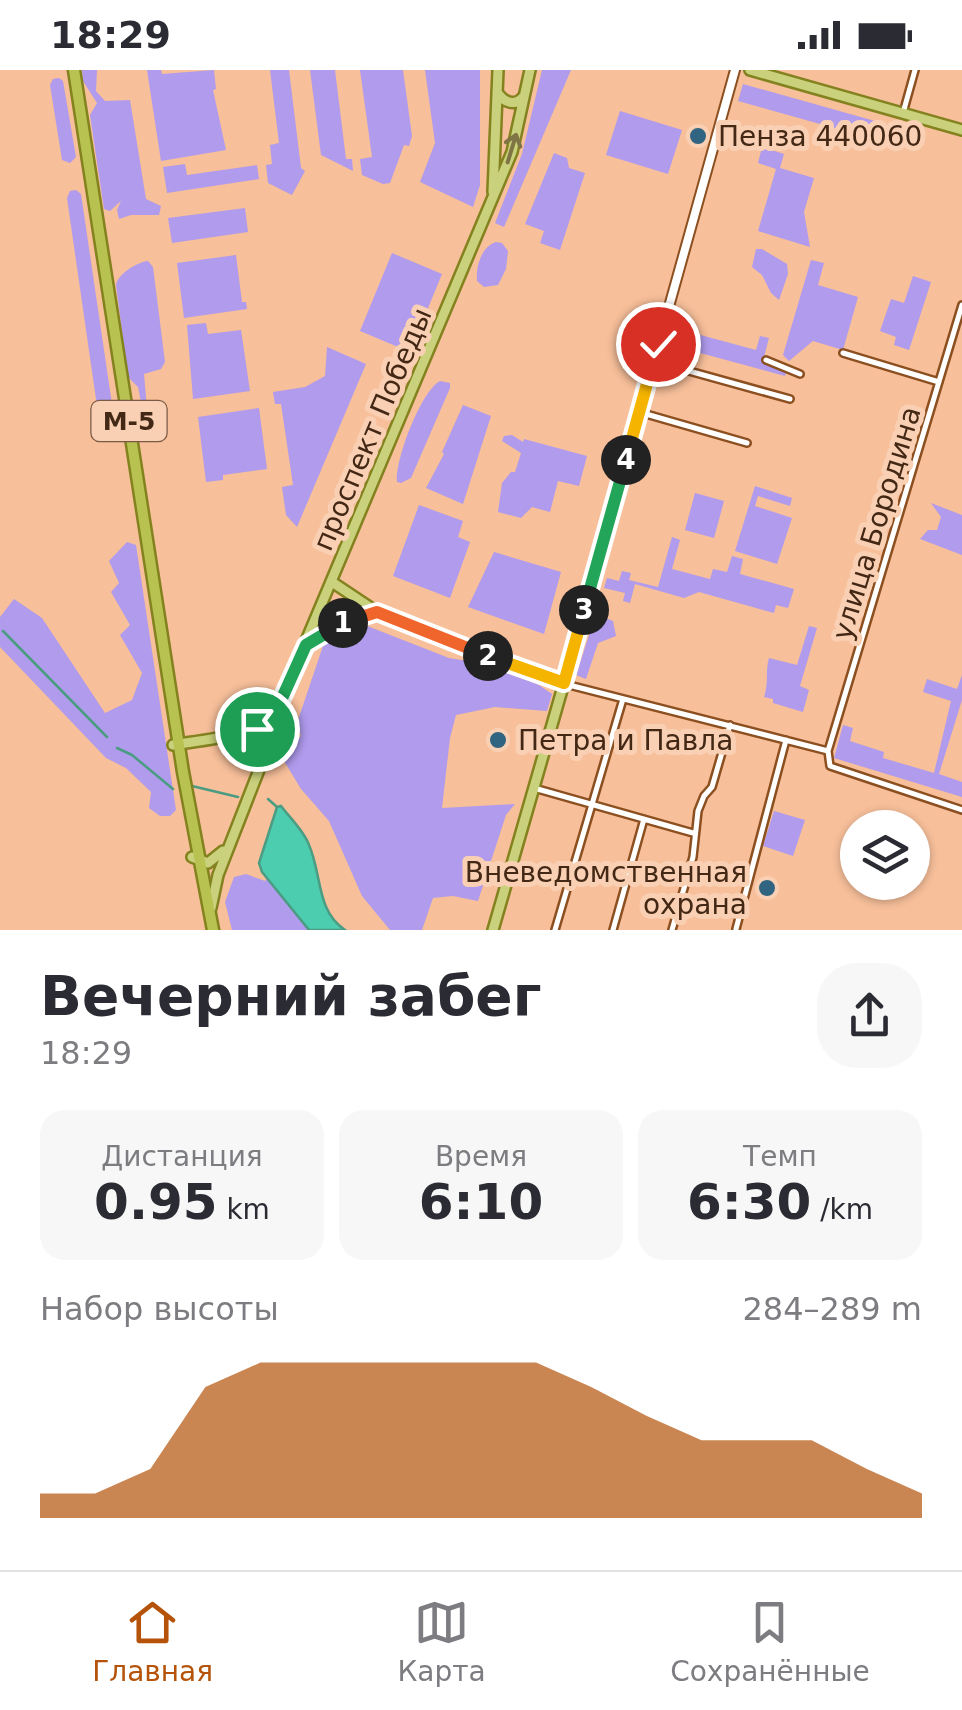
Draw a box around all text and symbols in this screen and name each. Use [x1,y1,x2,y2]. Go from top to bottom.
text: 18:29 [50,13,171,57]
place label: Пенза 440060 [718,120,922,153]
marker: Пенза 440060 [687,125,709,147]
one-way arrow [504,132,522,164]
pin [616,302,701,387]
street label: проспект Победы [306,303,439,556]
icon: check [631,317,686,372]
road number: М-5 [92,401,166,441]
street label: улица Бородина [825,403,928,644]
pin: 4 [601,435,651,485]
text: 4 [616,443,636,476]
pin: 3 [559,585,609,635]
text: 3 [574,593,594,626]
pin: 1 [318,598,368,648]
text: 1 [333,606,353,639]
pin: 2 [463,631,513,681]
text: 2 [478,639,498,672]
pin [215,687,300,772]
icon: arrive [230,702,285,757]
place label: Петра и Павла [518,724,733,757]
marker: Петра и Павла [487,729,509,751]
map controls [840,810,930,900]
button: layers [840,810,930,900]
place label: Вневедомственная охрана [465,856,747,921]
marker: Вневедомственная охрана [756,877,778,899]
button: share [817,963,922,1068]
text: Вечерний забег [40,964,541,1028]
text: 18:29 [40,1034,132,1072]
text: Дистанция [101,1140,263,1173]
text: Время [435,1140,527,1173]
text: Темп [743,1140,817,1173]
text: 0.95 [94,1173,217,1231]
text: 6:10 [419,1173,543,1231]
text: 6:30 [687,1173,811,1231]
text: km [217,1193,270,1226]
text: /km [811,1193,873,1226]
text: Набор высоты [40,1290,279,1328]
text: 284–289 m [743,1290,922,1328]
tab: Главная [92,1595,213,1688]
tab: Карта [397,1595,486,1688]
tab: Сохранённые [670,1595,870,1688]

